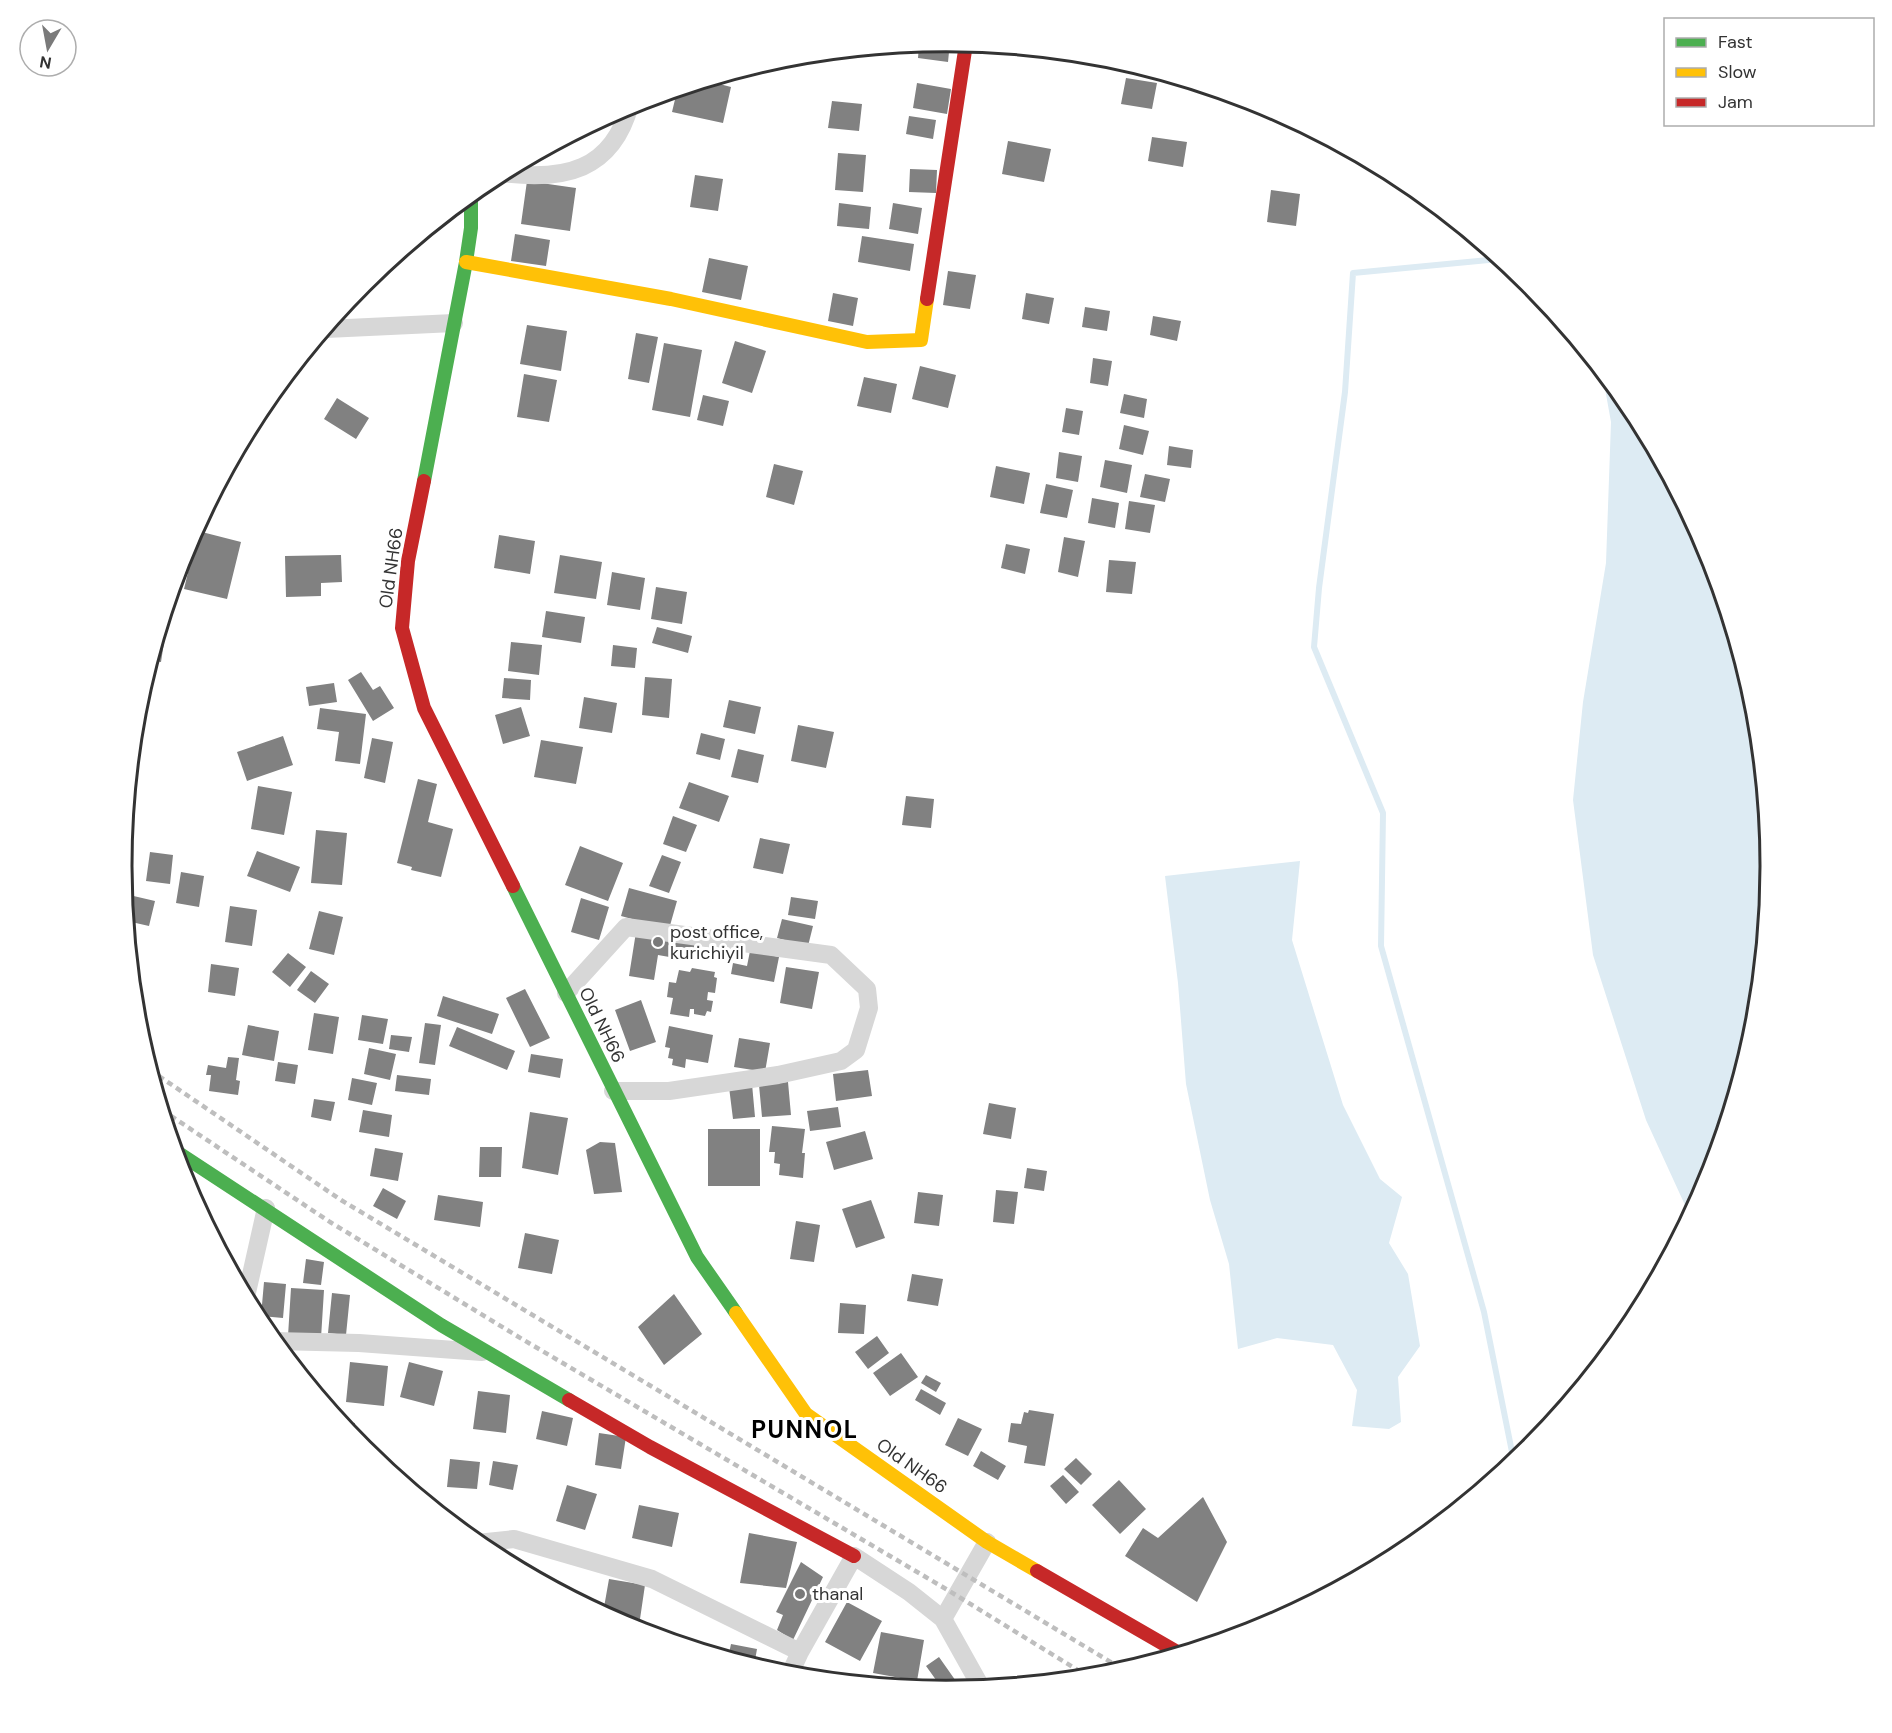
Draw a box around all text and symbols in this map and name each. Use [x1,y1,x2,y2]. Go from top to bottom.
north arrow [18,18,78,78]
legend [1664,18,1874,126]
text: Fast [1718,30,1753,54]
text: N [38,51,53,74]
text: Slow [1718,60,1757,84]
text: Jam [1718,90,1753,114]
street label: Old NH66 [373,526,409,610]
place label: post office, kurichiyil [670,920,763,965]
marker: post office, kurichiyil [651,935,665,949]
street label: Old NH66 [573,983,631,1067]
district label: PUNNOL [751,1414,859,1445]
street label: Old NH66 [872,1433,952,1499]
place label: thanal [812,1582,863,1606]
marker: thanal [793,1587,807,1601]

